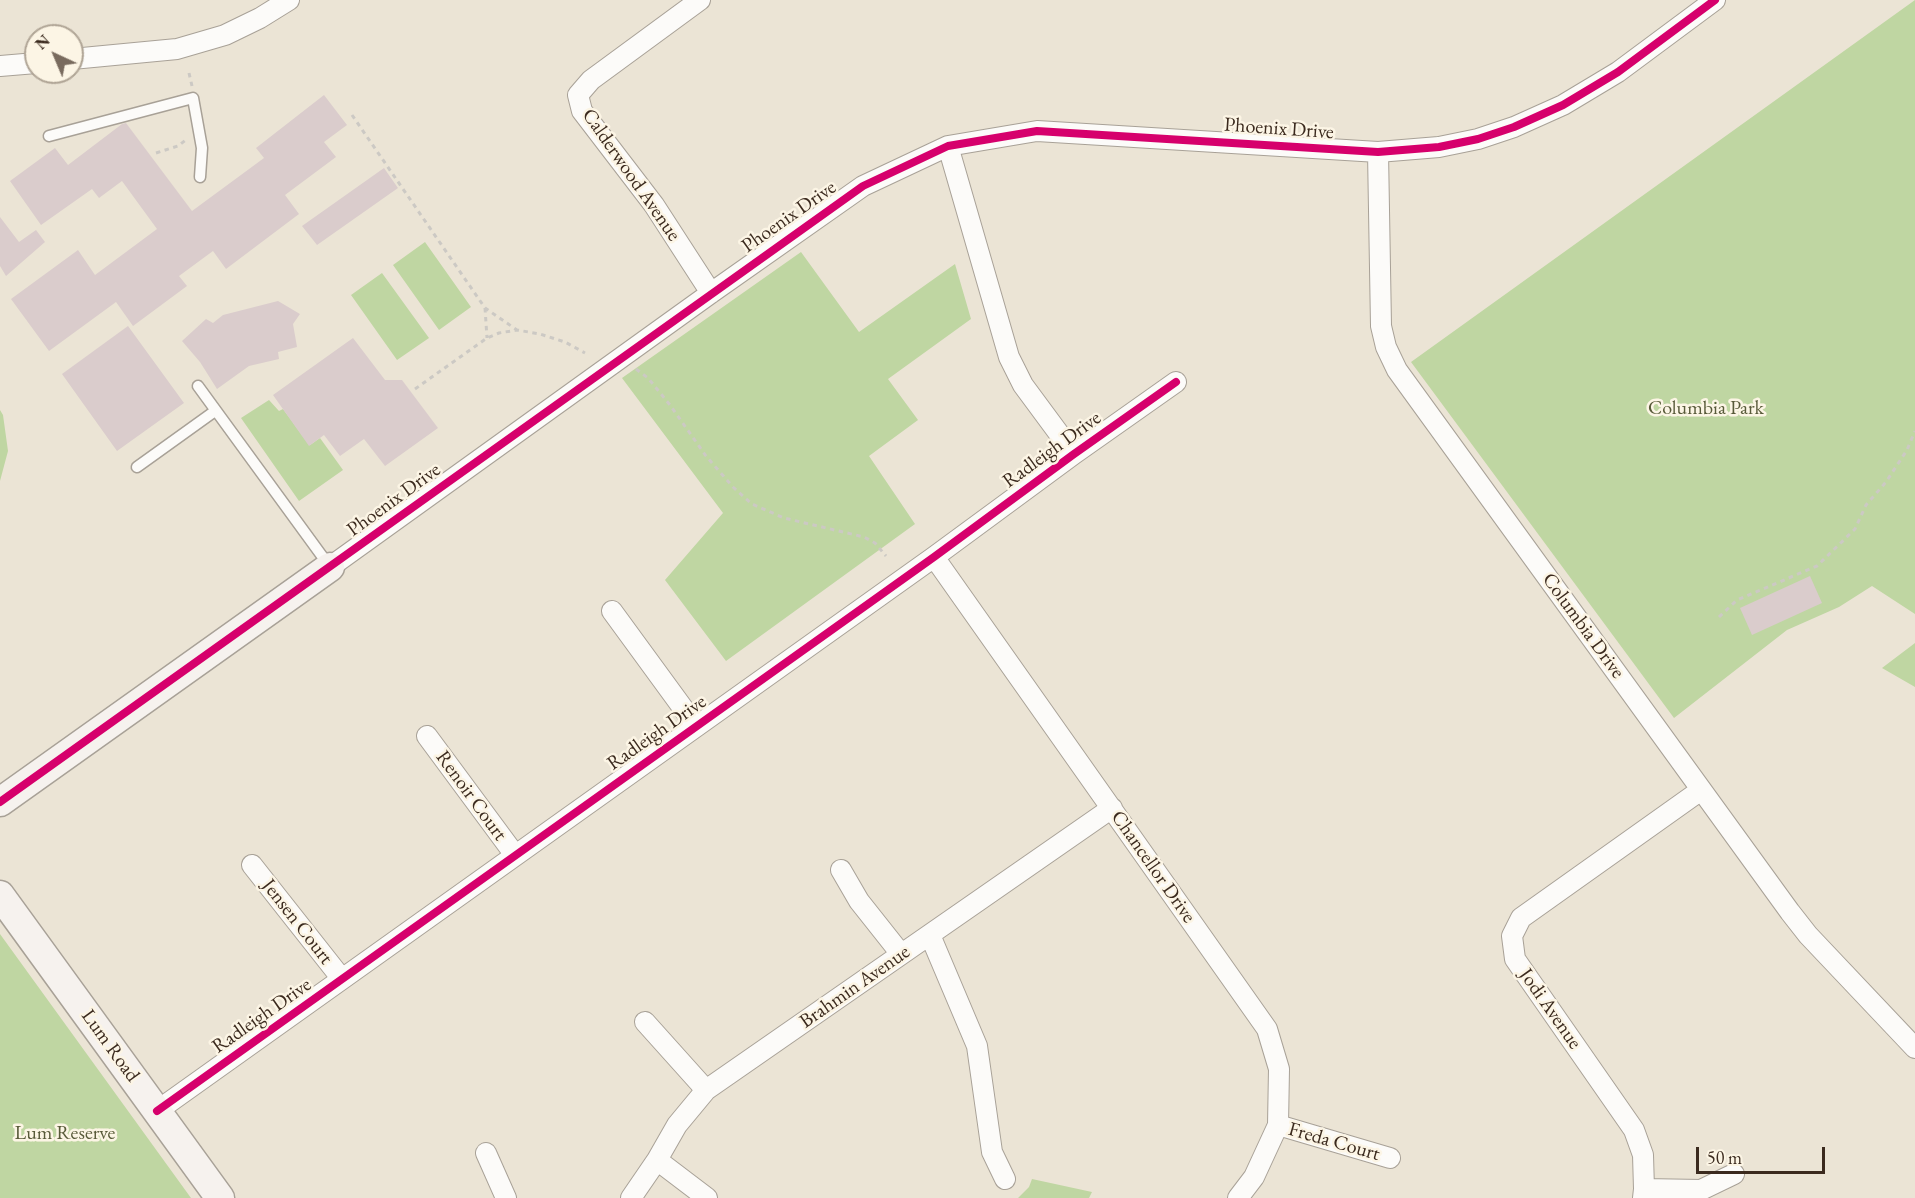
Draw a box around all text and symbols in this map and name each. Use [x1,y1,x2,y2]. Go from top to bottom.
north arrow [24,24,84,84]
text: N [31,30,54,54]
street label: Calderwood Avenue [576,104,686,246]
street label: Phoenix Drive [1223,113,1335,145]
street label: Phoenix Drive [737,176,841,258]
park label: Columbia Park [1648,397,1764,421]
street label: Radleigh Drive [998,406,1106,494]
street label: Phoenix Drive [343,458,445,542]
street label: Columbia Drive [1537,569,1629,683]
street label: Radleigh Drive [603,690,711,776]
street label: Renoir Court [430,746,512,846]
street label: Chancellor Drive [1105,806,1201,928]
street label: Jensen Court [256,875,338,969]
street label: Brahmin Avenue [795,940,915,1034]
street label: Jodi Avenue [1513,964,1587,1054]
street label: Radleigh Drive [208,973,316,1059]
street label: Lum Road [76,1005,144,1087]
street label: Freda Court [1285,1117,1383,1167]
park label: Lum Reserve [15,1122,115,1146]
scale bar [1699,1135,1828,1173]
text: 50 m [1707,1146,1742,1169]

